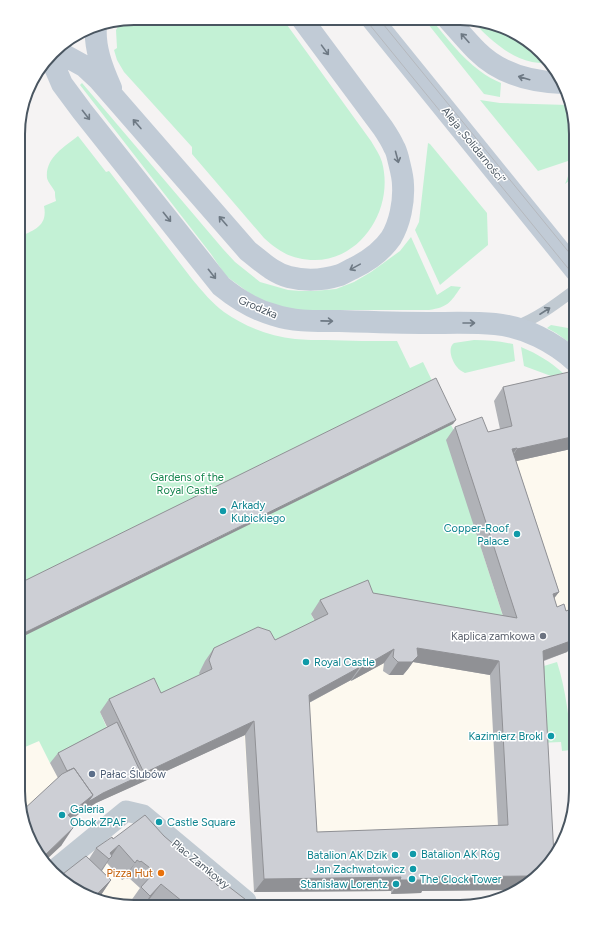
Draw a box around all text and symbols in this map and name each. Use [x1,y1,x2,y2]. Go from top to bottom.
one-way arrow [461,33,470,43]
one-way arrow [321,44,329,55]
one-way arrow [518,74,531,81]
street label: Aleja „Solidarności” [439,105,509,186]
one-way arrow [81,110,90,121]
one-way arrow [133,119,142,129]
one-way arrow [394,151,402,164]
one-way arrow [162,211,171,222]
one-way arrow [218,216,227,227]
one-way arrow [349,264,361,271]
one-way arrow [207,268,216,279]
street label: Grodzka [236,293,279,321]
one-way arrow [539,307,550,315]
one-way arrow [320,317,333,325]
one-way arrow [462,319,475,327]
park label: Gardens of the Royal Castle [150,471,224,497]
place label: Arkady Kubickiego [231,499,286,525]
marker: Arkady Kubickiego [218,506,228,516]
place label: Copper-Roof Palace [444,522,510,548]
marker: Copper-Roof Palace [512,529,522,539]
place label: Kaplica zamkowa [451,630,535,643]
marker: Kaplica zamkowa [538,631,548,641]
place label: Royal Castle [314,656,375,669]
marker: Royal Castle [301,657,311,667]
place label: Kazimierz Brokl [468,730,543,743]
marker: Kazimierz Brokl [546,731,556,741]
place label: Pałac Ślubów [100,767,166,781]
marker: Pałac Ślubów [87,769,97,779]
place label: Galeria Obok ZPAF [70,803,126,829]
marker: Galeria Obok ZPAF [57,810,67,820]
place label: Castle Square [167,816,236,829]
marker: Castle Square [154,817,164,827]
street label: Plac Zamkowy [169,837,233,892]
place label: Batalion AK Róg [421,848,500,861]
place label: Batalion AK Dzik [307,849,388,862]
marker: Batalion AK Róg [408,849,418,859]
marker: Batalion AK Dzik [390,850,400,860]
place label: Jan Zachwatowicz [313,863,405,876]
marker: Jan Zachwatowicz [408,864,418,874]
place label: Pizza Hut [106,867,153,880]
marker: Pizza Hut [156,868,166,878]
place label: The Clock Tower [420,873,502,886]
marker: The Clock Tower [407,874,417,884]
place label: Stanisław Lorentz [300,878,388,891]
marker: Stanisław Lorentz [391,879,401,889]

